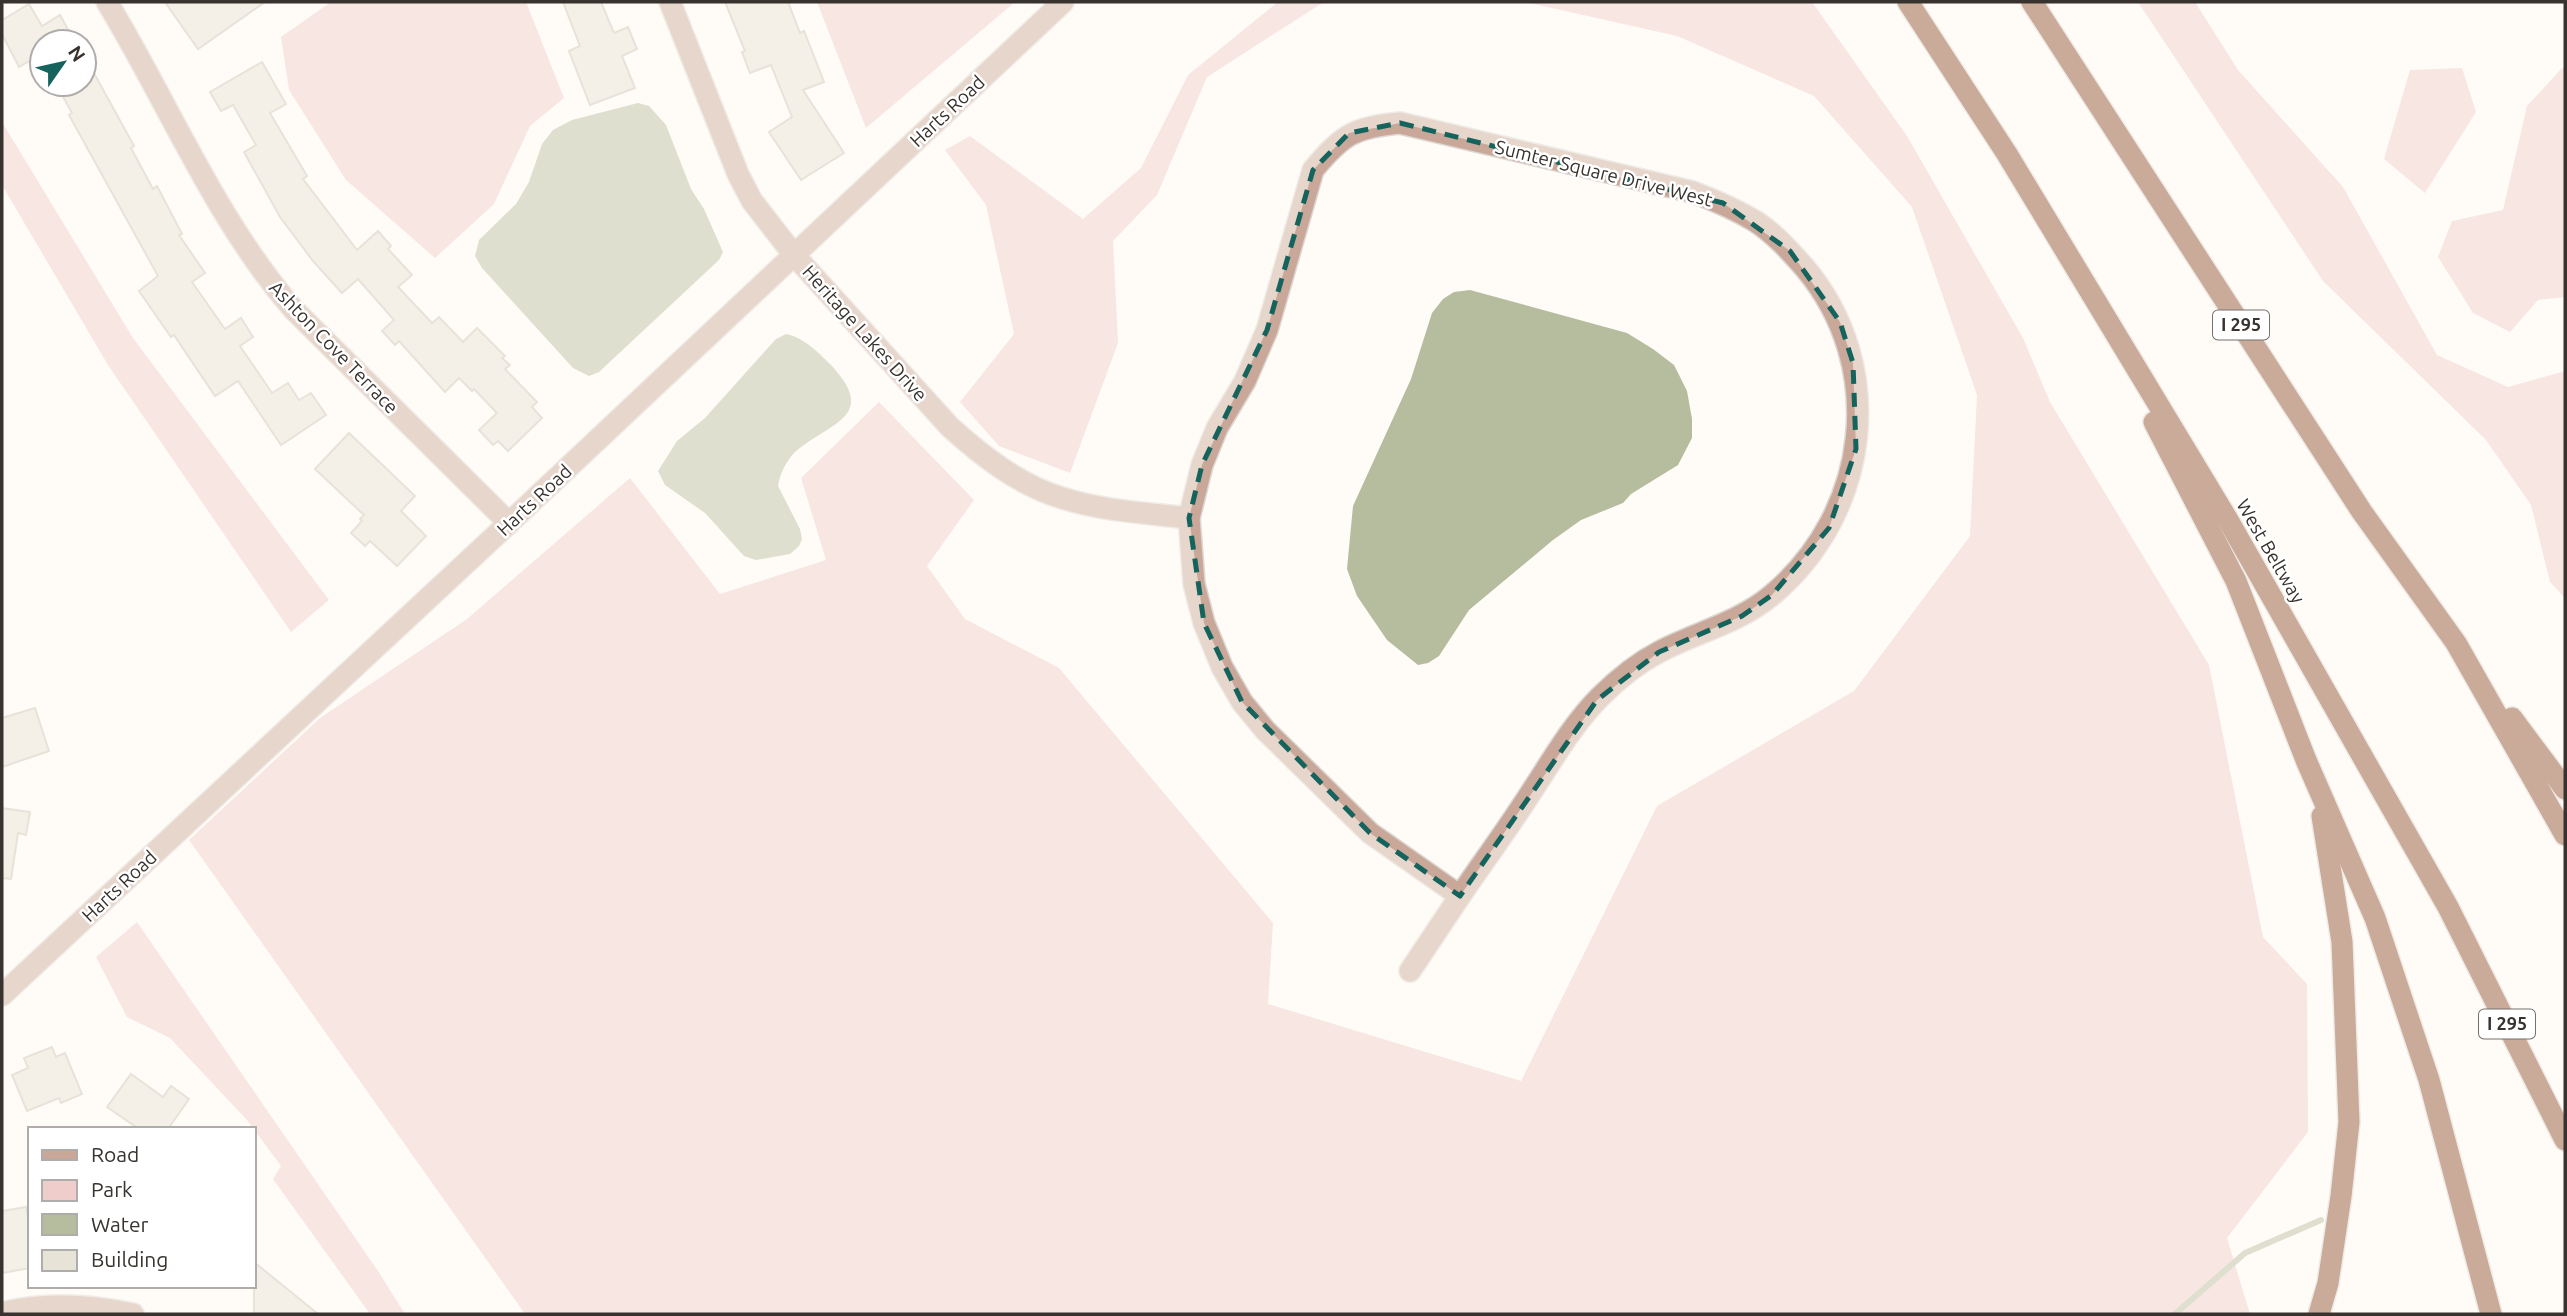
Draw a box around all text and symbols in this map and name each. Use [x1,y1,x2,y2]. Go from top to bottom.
north arrow [28,28,98,98]
text: N [64,41,90,66]
street label: Harts Road [905,71,989,151]
street label: Sumter Square Drive West [1493,135,1715,211]
street label: Heritage Lakes Drive [798,261,932,405]
street label: Ashton Cove Terrace [265,276,403,418]
road number: I 295 [2213,310,2269,340]
street label: Harts Road [492,460,576,540]
street label: West Beltway [2232,495,2310,607]
street label: Harts Road [77,846,161,926]
road number: I 295 [2479,1009,2535,1038]
legend [28,1127,256,1288]
text: Road [91,1142,139,1166]
text: Park [91,1177,133,1201]
text: Water [91,1212,149,1236]
text: Building [91,1247,168,1271]

